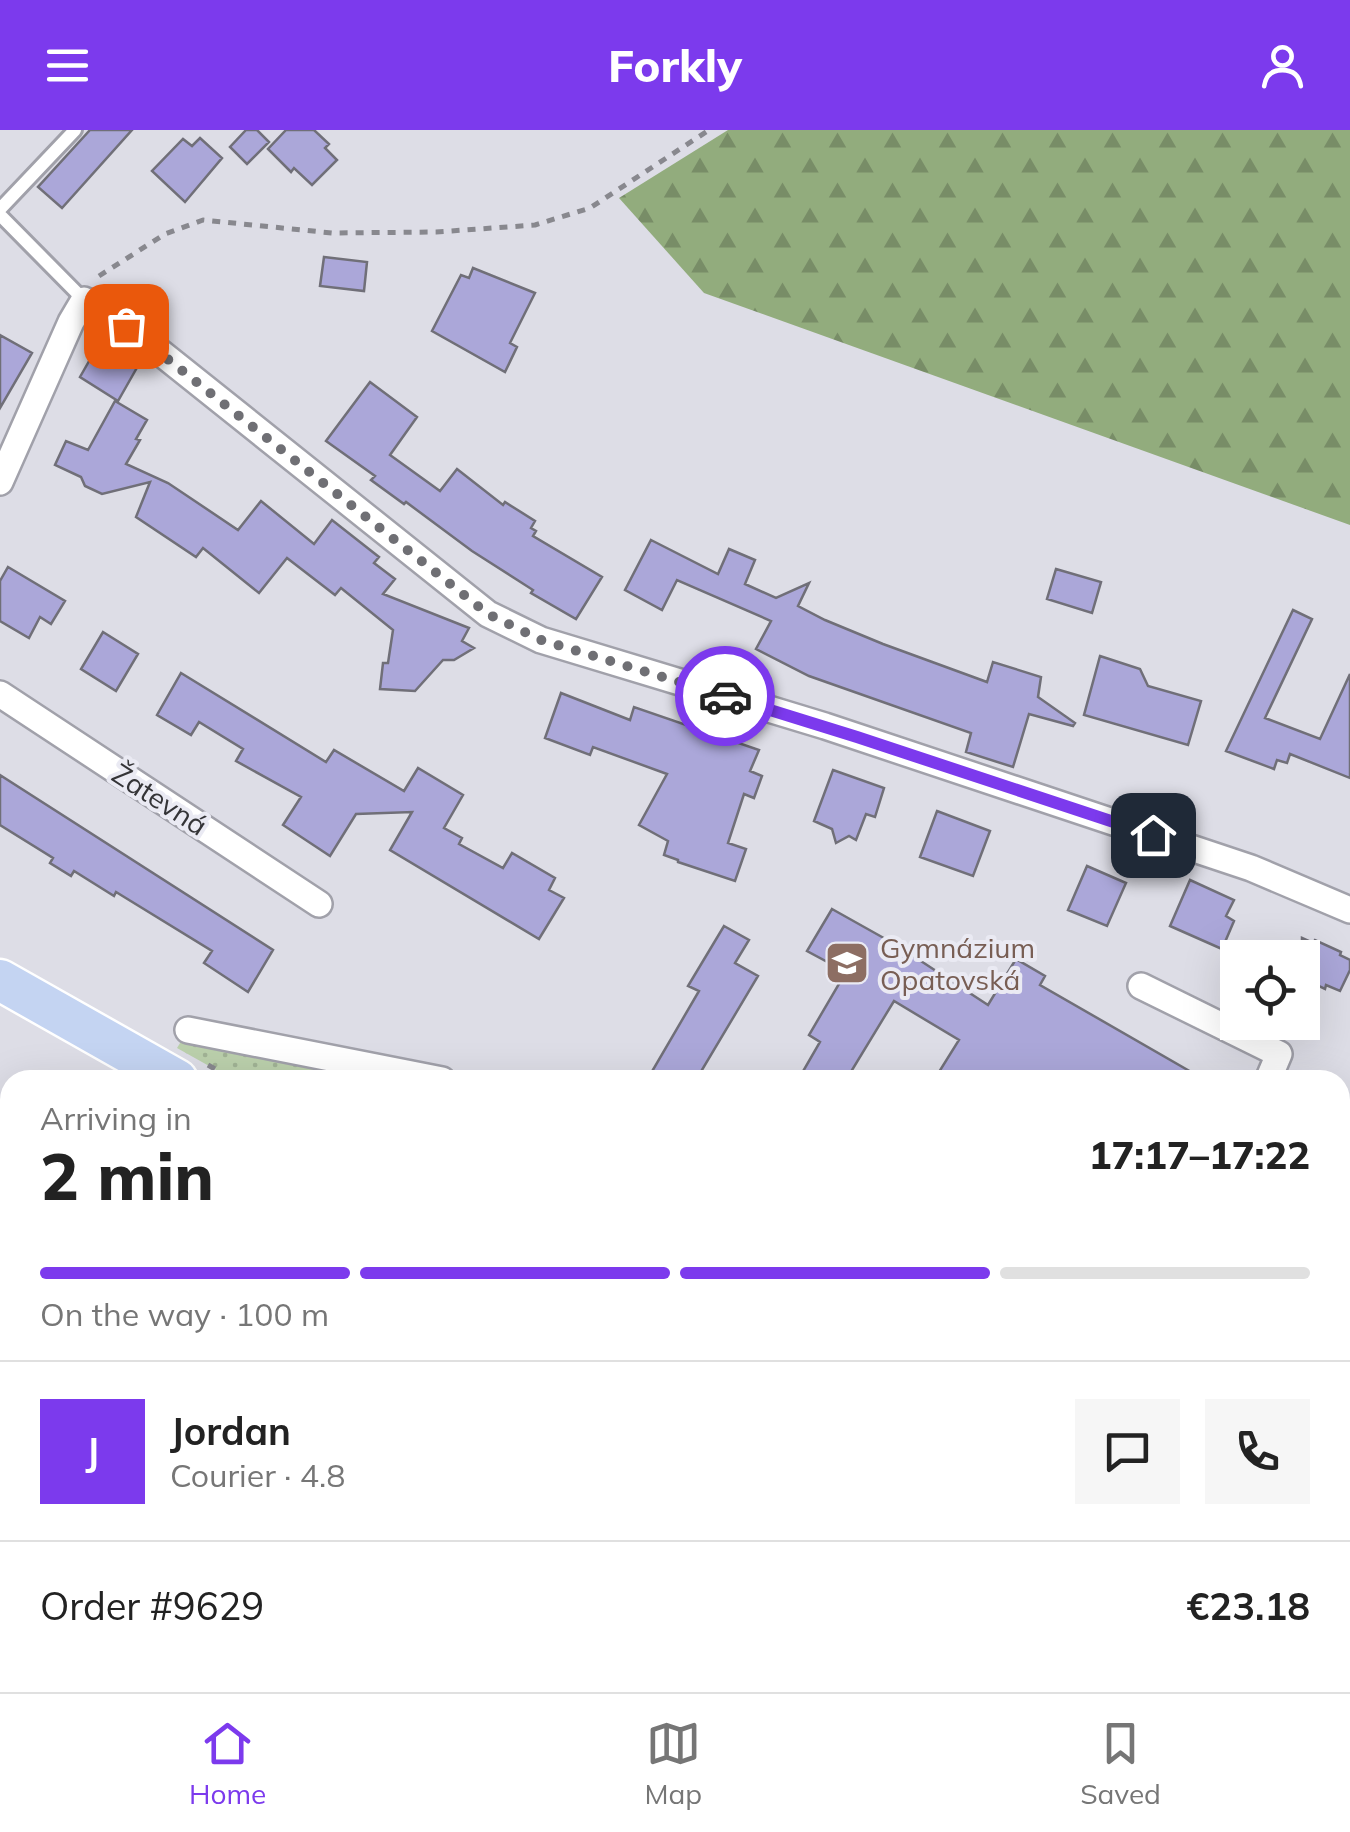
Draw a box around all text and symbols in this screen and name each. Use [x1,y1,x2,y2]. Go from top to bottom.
text: Forkly [608,37,742,93]
icon: menu [40,38,95,93]
icon: person [1255,38,1310,93]
pin [84,284,169,369]
icon: bag [99,299,154,354]
courier [675,646,775,746]
icon: car [698,669,753,724]
street label: Žatevná [106,755,214,843]
pin [1111,793,1196,878]
icon: home [1126,808,1181,863]
place label: Gymnázium Opatovská [880,930,1035,997]
school or university icon: Gymnázium Opatovská [824,940,870,986]
map controls [1220,940,1320,1040]
button: locate [1220,940,1320,1040]
text: Arriving in [40,1098,192,1138]
text: 17:17–17:22 [1089,1131,1310,1179]
text: 2 min [40,1135,214,1216]
text: On the way · 100 m [40,1294,329,1334]
button: chat [1075,1399,1180,1504]
button: phone [1205,1399,1310,1504]
text: Jordan [170,1407,291,1455]
text: J [86,1427,99,1475]
text: Courier · 4.8 [170,1455,346,1495]
text: Order #9629 [40,1582,264,1630]
text: €23.18 [1187,1582,1310,1630]
tab: Home [189,1716,266,1811]
tab: Map [644,1716,702,1811]
tab: Saved [1080,1716,1161,1811]

